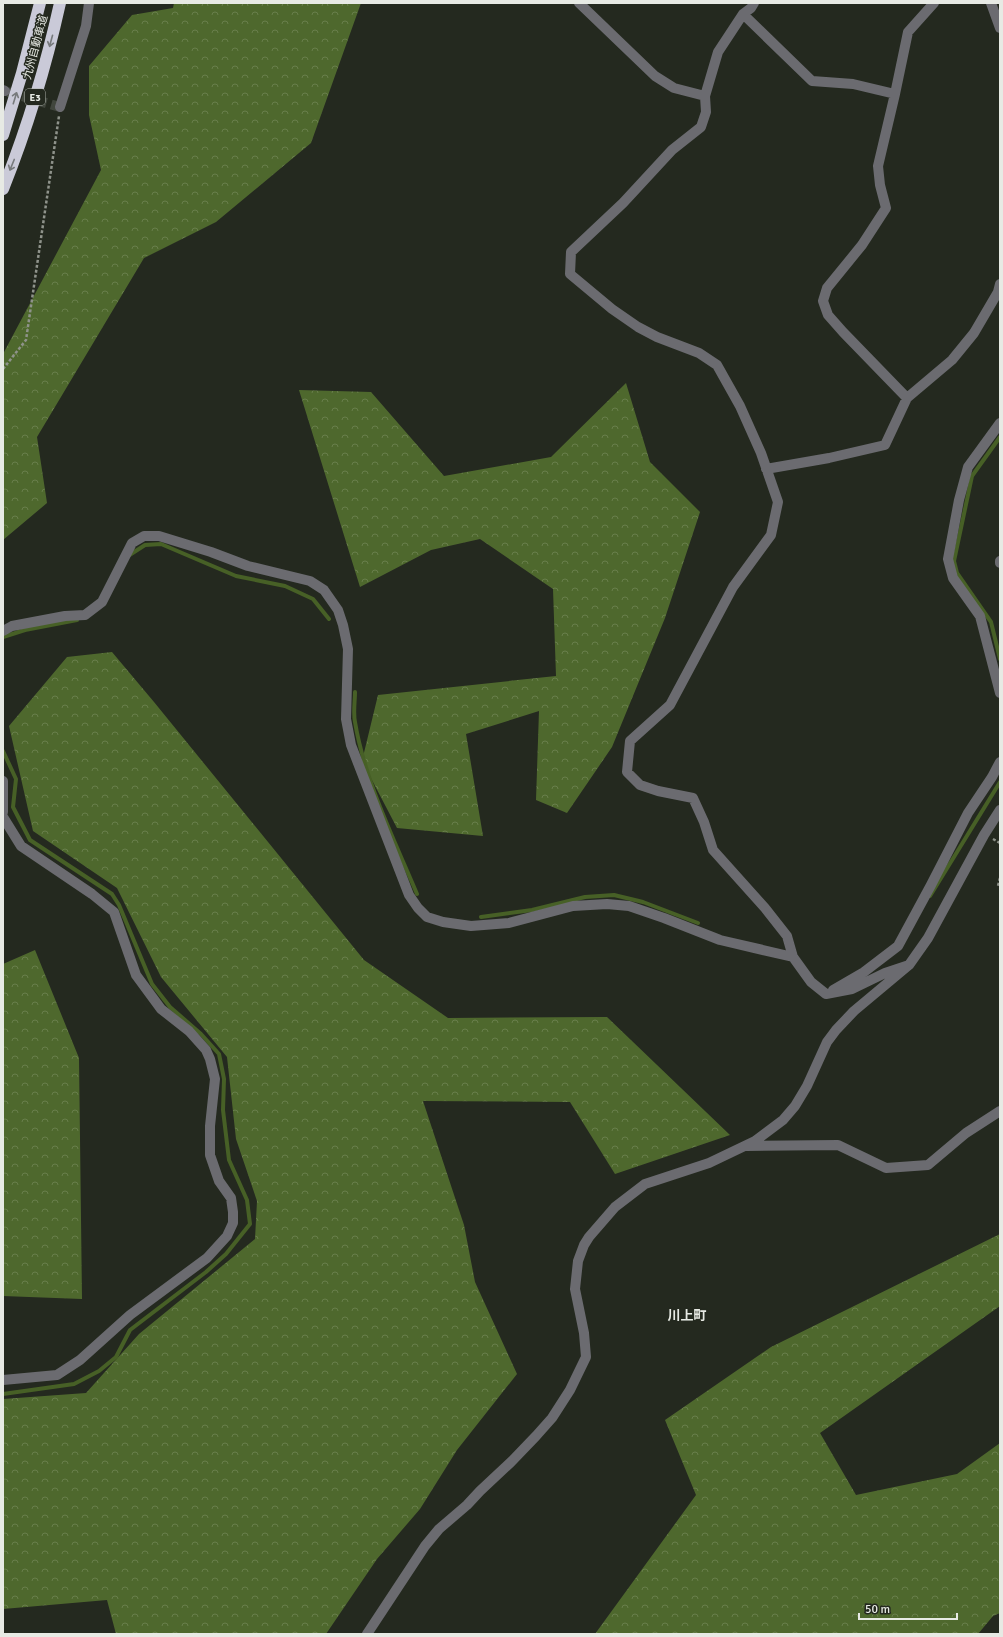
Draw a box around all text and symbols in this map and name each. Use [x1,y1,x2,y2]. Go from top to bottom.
street label: 九州自動車道 [21,14,50,81]
one-way arrow [46,34,54,47]
road number: E3 [25,89,45,105]
one-way arrow [11,92,19,104]
one-way arrow [8,158,16,170]
district label: 川上町 [667,1308,707,1324]
scale bar [859,1595,957,1621]
text: 50 m [865,1602,890,1617]

